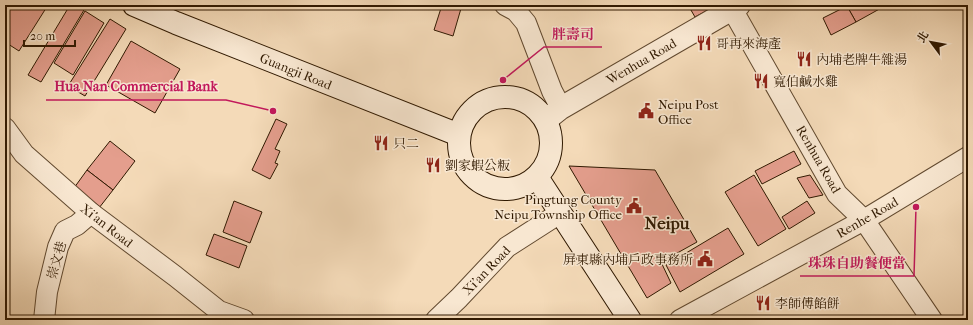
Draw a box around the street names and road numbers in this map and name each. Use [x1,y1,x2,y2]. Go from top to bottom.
street label: Wenhua Road [603,35,680,88]
street label: Guangji Road [258,50,335,93]
street label: Renhua Road [793,123,844,196]
street label: Renhe Road [834,193,902,241]
street label: Xi'an Road [78,200,136,251]
street label: 崇文巷 [44,239,69,281]
street label: Xi'an Road [459,242,514,298]

